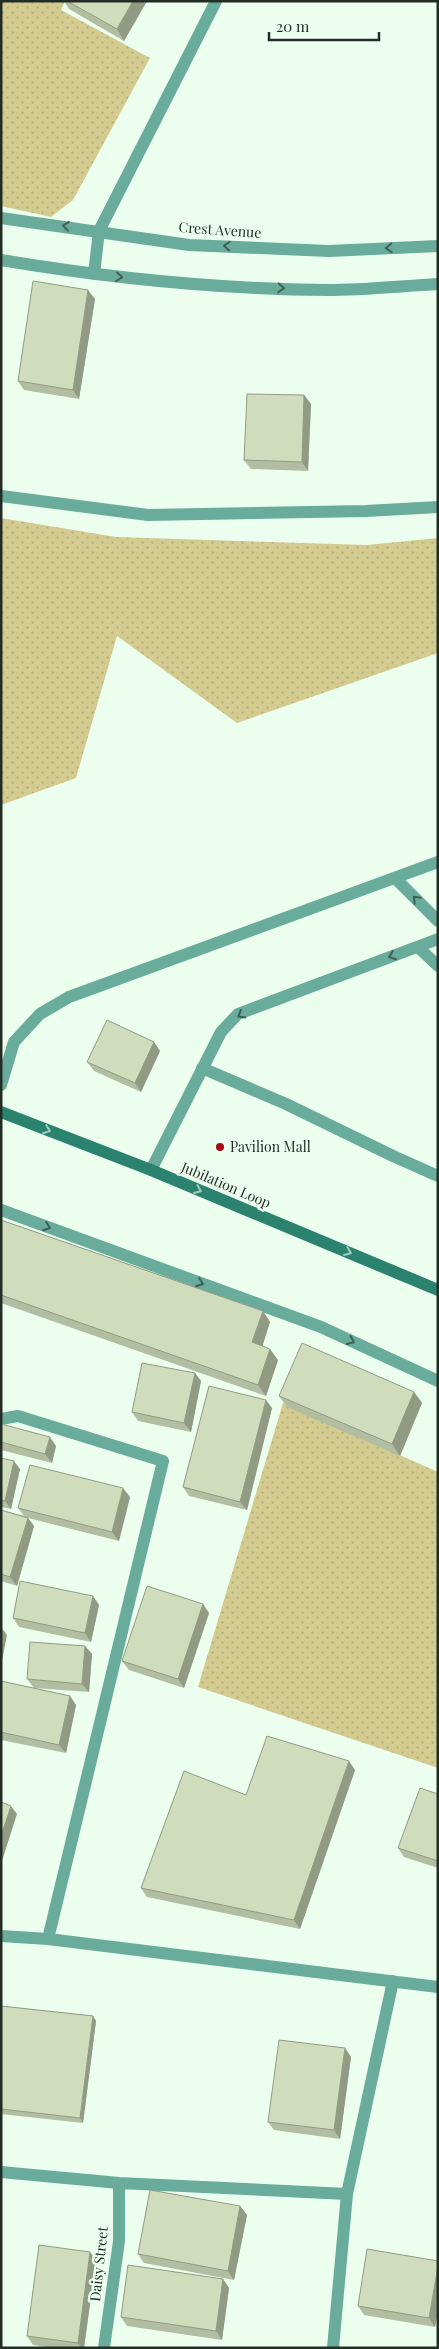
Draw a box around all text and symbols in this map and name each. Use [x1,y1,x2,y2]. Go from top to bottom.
scale bar [269,10,379,42]
text: 20 m [276,16,310,36]
street label: Crest Avenue [178,217,262,242]
one-way arrow [61,221,69,232]
one-way arrow [222,241,230,252]
one-way arrow [385,243,392,253]
one-way arrow [115,271,123,282]
one-way arrow [277,282,285,293]
one-way arrow [413,896,422,905]
one-way arrow [388,950,397,960]
one-way arrow [237,1009,246,1019]
one-way arrow [42,1124,51,1134]
place label: Pavilion Mall [230,1137,311,1156]
marker: Pavilion Mall [214,1141,226,1153]
street label: Jubilation Loop [177,1157,274,1212]
one-way arrow [193,1183,202,1194]
one-way arrow [42,1221,51,1231]
one-way arrow [343,1246,352,1257]
one-way arrow [195,1277,203,1287]
one-way arrow [346,1335,355,1345]
street label: Daisy Street [85,2225,112,2302]

